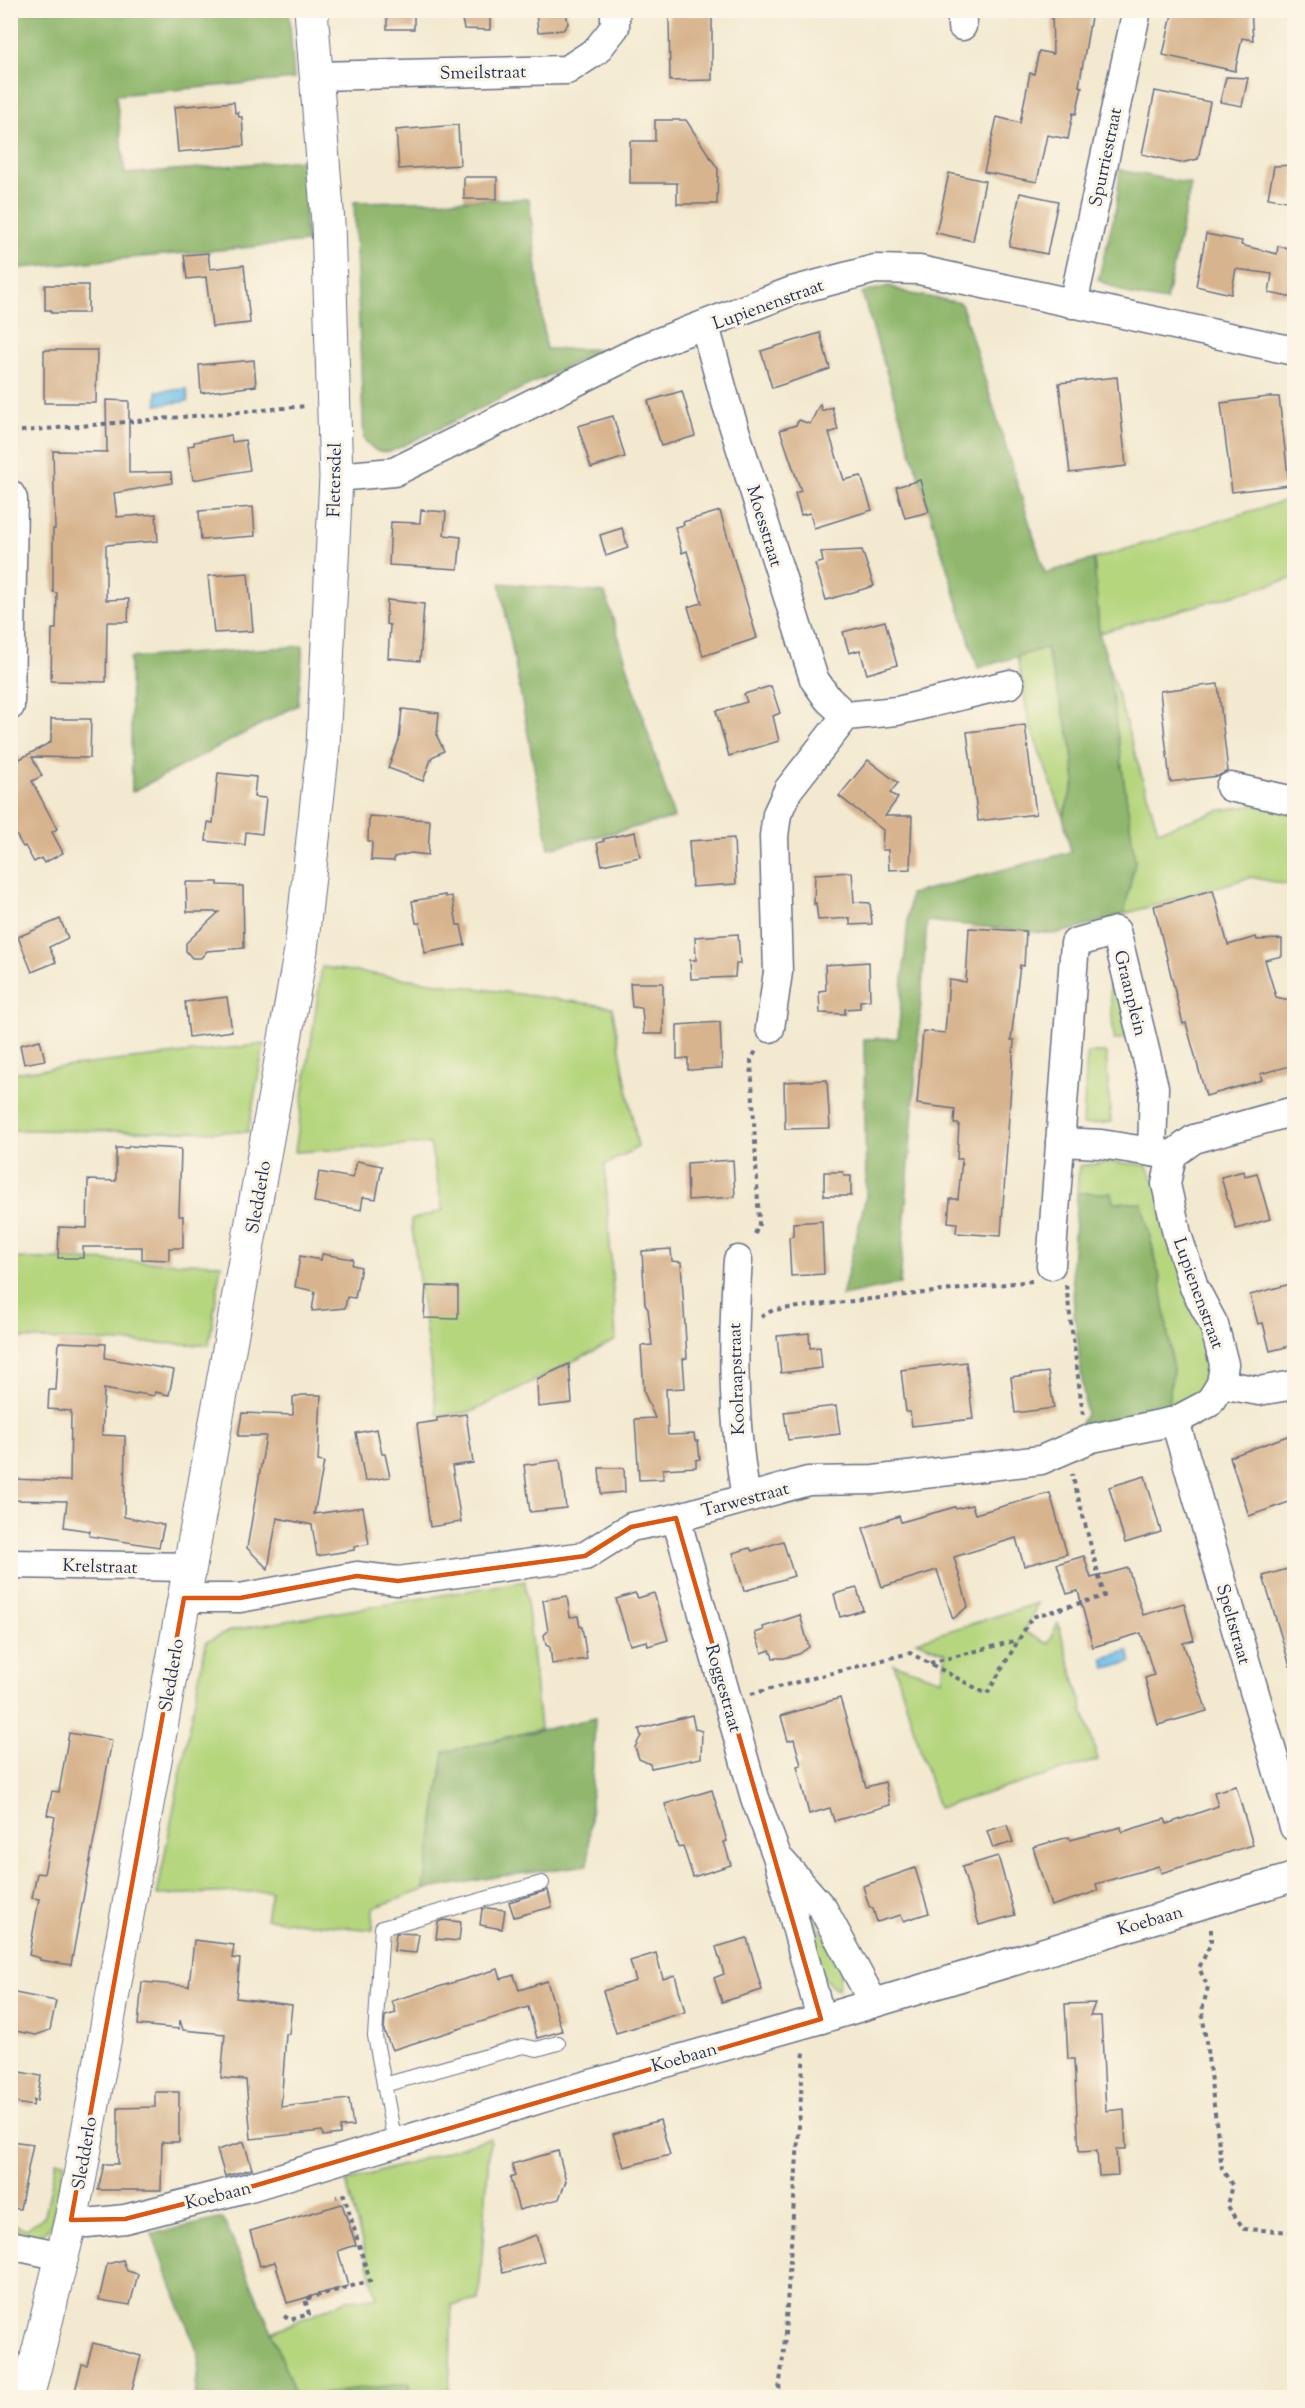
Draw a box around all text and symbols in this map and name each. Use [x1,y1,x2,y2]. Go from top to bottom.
street label: Smeilstraat [440,60,527,88]
street label: Spurriestraat [1084,106,1130,209]
street label: Lupienenstraat [709,274,828,338]
street label: Fletersdel [322,442,350,518]
street label: Moesstraat [738,483,788,571]
street label: Graanplein [1106,948,1152,1039]
street label: Sledderlo [241,1159,279,1236]
street label: Lupienenstraat [1165,1234,1229,1353]
street label: Koolraapstraat [723,1322,753,1436]
street label: Tarwestraat [699,1477,792,1525]
street label: Krelstraat [62,1554,138,1582]
street label: Speltstraat [1208,1581,1256,1668]
street label: Sledderlo [154,1637,192,1714]
street label: Roggestraat [697,1641,747,1736]
street label: Koebaan [1115,1900,1187,1944]
street label: Koebaan [649,2037,721,2081]
street label: Sledderlo [67,2115,105,2192]
street label: Koebaan [183,2176,255,2218]

